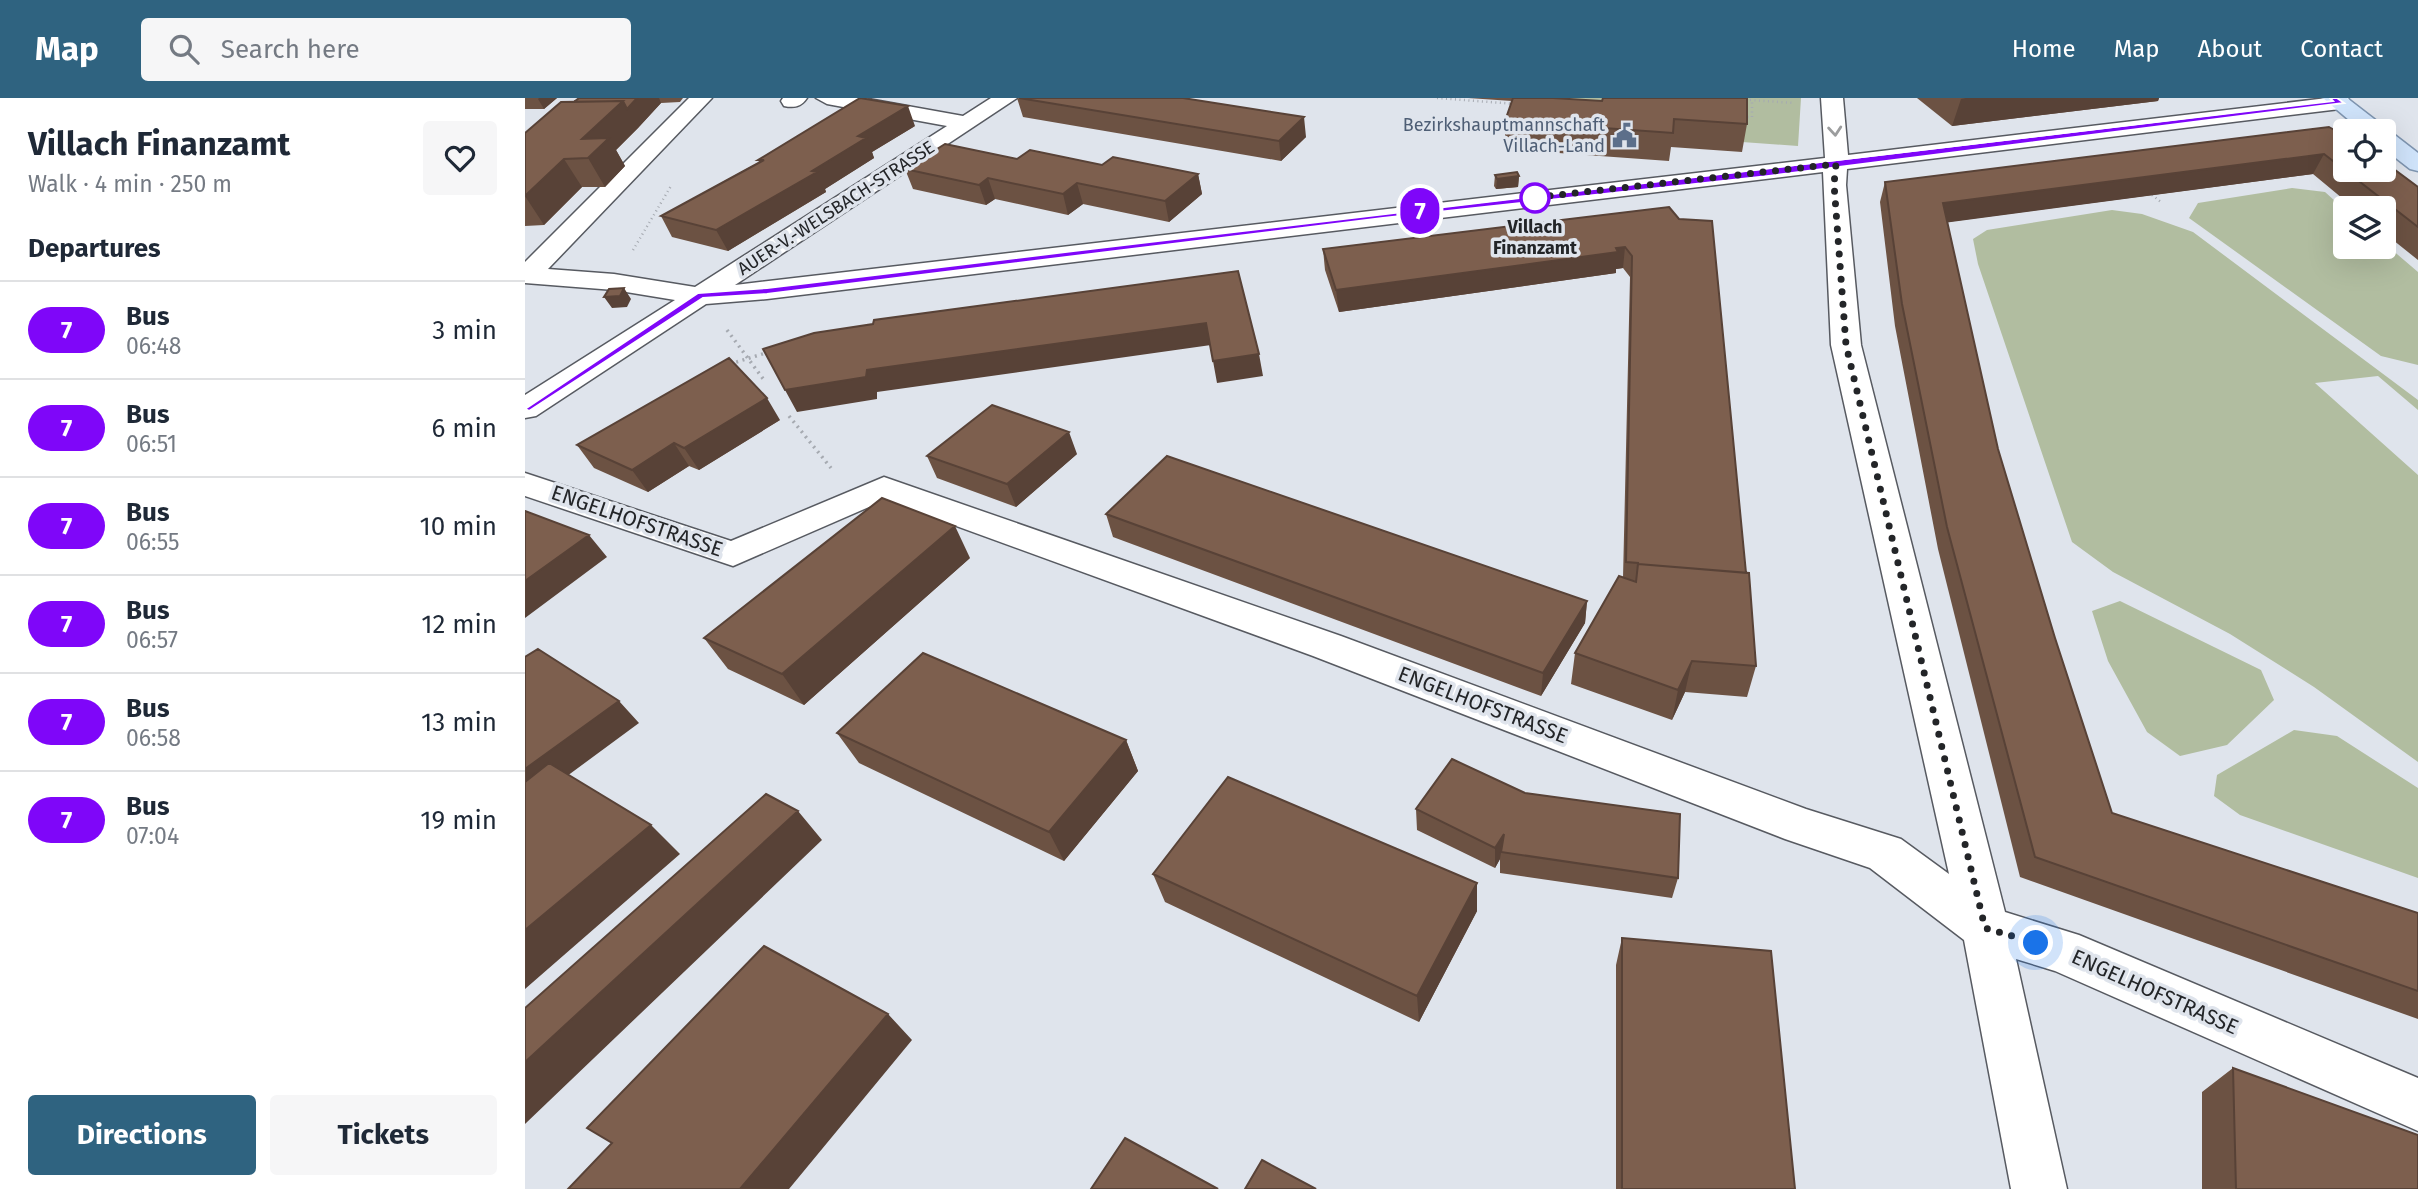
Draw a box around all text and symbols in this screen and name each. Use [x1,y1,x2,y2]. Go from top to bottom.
search box [141,18,631,81]
text: Map [35,29,99,69]
icon: search [165,30,203,68]
text: Search here [221,34,360,65]
text: Home [2012,35,2076,63]
text: Map [2114,35,2160,63]
text: About [2198,35,2262,63]
text: Contact [2300,35,2383,63]
place label: Bezirkshauptmannschaft Villach-Land [1403,114,1605,157]
map controls [2333,119,2396,259]
button: locate [2333,119,2396,182]
button: heart [423,121,497,195]
public building icon: Bezirkshauptmannschaft Villach-Land [1611,121,1639,149]
text: Villach Finanzamt [28,124,290,164]
one-way arrow [1827,126,1842,137]
street label: AUER-V.-WELSBACH-STRASSE [733,136,939,280]
text: Walk · 4 min · 250 m [28,170,232,198]
marker: Villach Finanzamt [1520,183,1550,213]
line badge: 7 [1397,188,1443,234]
button: layers [2333,196,2396,259]
text: 7 [1414,197,1426,225]
place label: Villach Finanzamt [1493,216,1578,259]
text: Departures [28,233,161,264]
text: Bus [126,301,169,332]
text: 3 min [432,315,497,346]
text: 7 [61,316,72,344]
text: 06:48 [126,332,181,360]
text: Bus [126,399,169,430]
text: 6 min [431,413,497,444]
text: 7 [61,414,72,442]
text: 06:51 [126,430,177,458]
street label: ENGELHOFSTRASSE [548,479,726,563]
text: Bus [126,497,169,528]
text: 10 min [419,511,497,542]
text: 7 [61,512,72,540]
text: 06:55 [126,528,180,556]
text: Bus [126,595,169,626]
text: 12 min [421,609,497,640]
text: 7 [61,610,72,638]
text: 06:57 [126,626,178,654]
street label: ENGELHOFSTRASSE [1394,661,1572,749]
text: Bus [126,693,169,724]
text: 13 min [421,707,497,738]
text: 7 [61,708,72,736]
text: 06:58 [126,724,181,752]
text: Bus [126,791,169,822]
text: 19 min [420,805,497,836]
text: 7 [61,806,72,834]
text: 07:04 [126,822,179,850]
your location [2018,925,2053,960]
street label: ENGELHOFSTRASSE [2068,944,2242,1040]
button: Directions [28,1095,256,1175]
button: Tickets [270,1095,497,1175]

